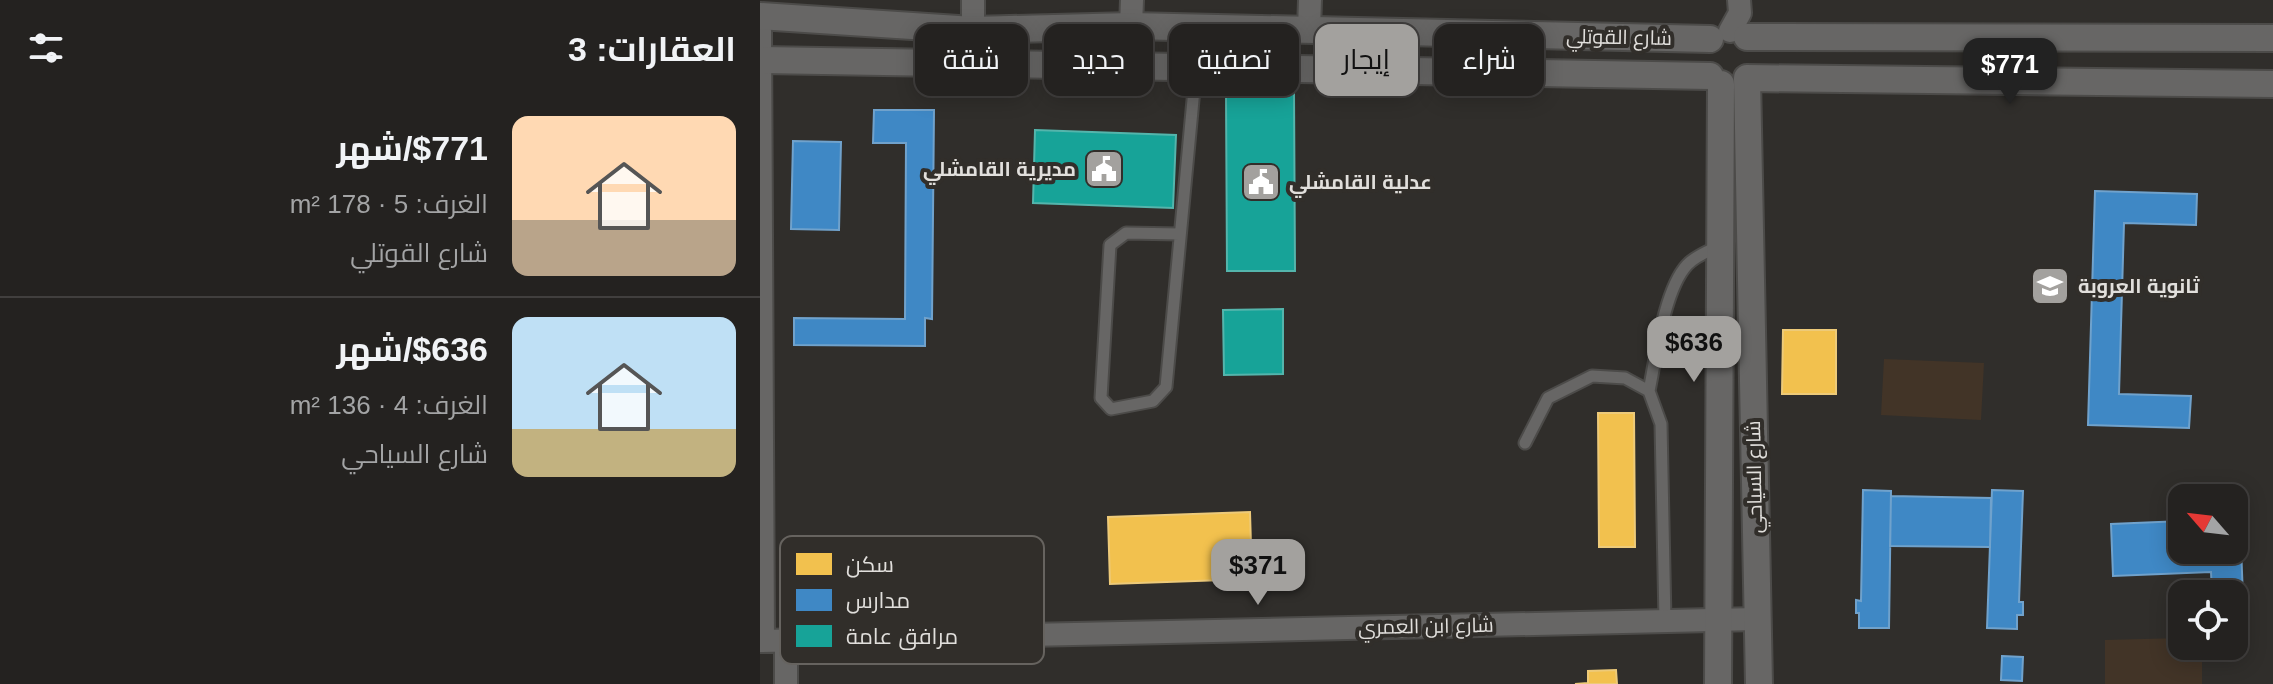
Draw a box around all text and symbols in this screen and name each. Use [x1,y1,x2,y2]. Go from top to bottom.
chip: شقة [915,24,1028,96]
chip: جديد [1044,24,1153,96]
chip: تصفية [1169,24,1299,96]
chip: إيجار [1315,24,1418,96]
chip: شراء [1434,24,1544,96]
street label: شارع القوتلي [1566,25,1672,54]
icon: filters [24,26,68,70]
text: العقارات: 3 [568,30,736,68]
pin: $771 [1963,38,2057,106]
text: $771 [1981,49,2039,79]
text: $771/شهر [336,129,488,167]
icon: home [576,148,672,244]
public building icon: مديرية القامشلي [1083,148,1125,190]
place label: مديرية القامشلي [923,158,1076,185]
public building icon: عدلية القامشلي [1240,161,1282,203]
place label: عدلية القامشلي [1289,171,1432,198]
text: الغرف: 5 · 178 m² [290,189,488,219]
text: شارع القوتلي [350,238,488,268]
school or university icon: ثانوية العروبة [2029,265,2071,307]
place label: ثانوية العروبة [2078,275,2200,298]
pin: $636 [1647,316,1741,384]
text: $636 [1665,327,1723,357]
text: $636/شهر [336,330,488,368]
icon: home [576,349,672,445]
text: الغرف: 4 · 136 m² [290,390,488,420]
street label: شارع السياحي [1742,420,1771,534]
text: شارع السياحي [341,439,488,469]
north arrow [2168,484,2248,564]
map controls [2168,484,2248,660]
legend [780,536,1044,664]
pin: $371 [1211,539,1305,607]
text: $371 [1229,550,1287,580]
text: سكن [846,552,894,578]
button: locate [2168,580,2248,660]
text: مدارس [846,588,910,614]
street label: شارع ابن العمري [1358,614,1494,643]
text: مرافق عامة [846,624,958,650]

